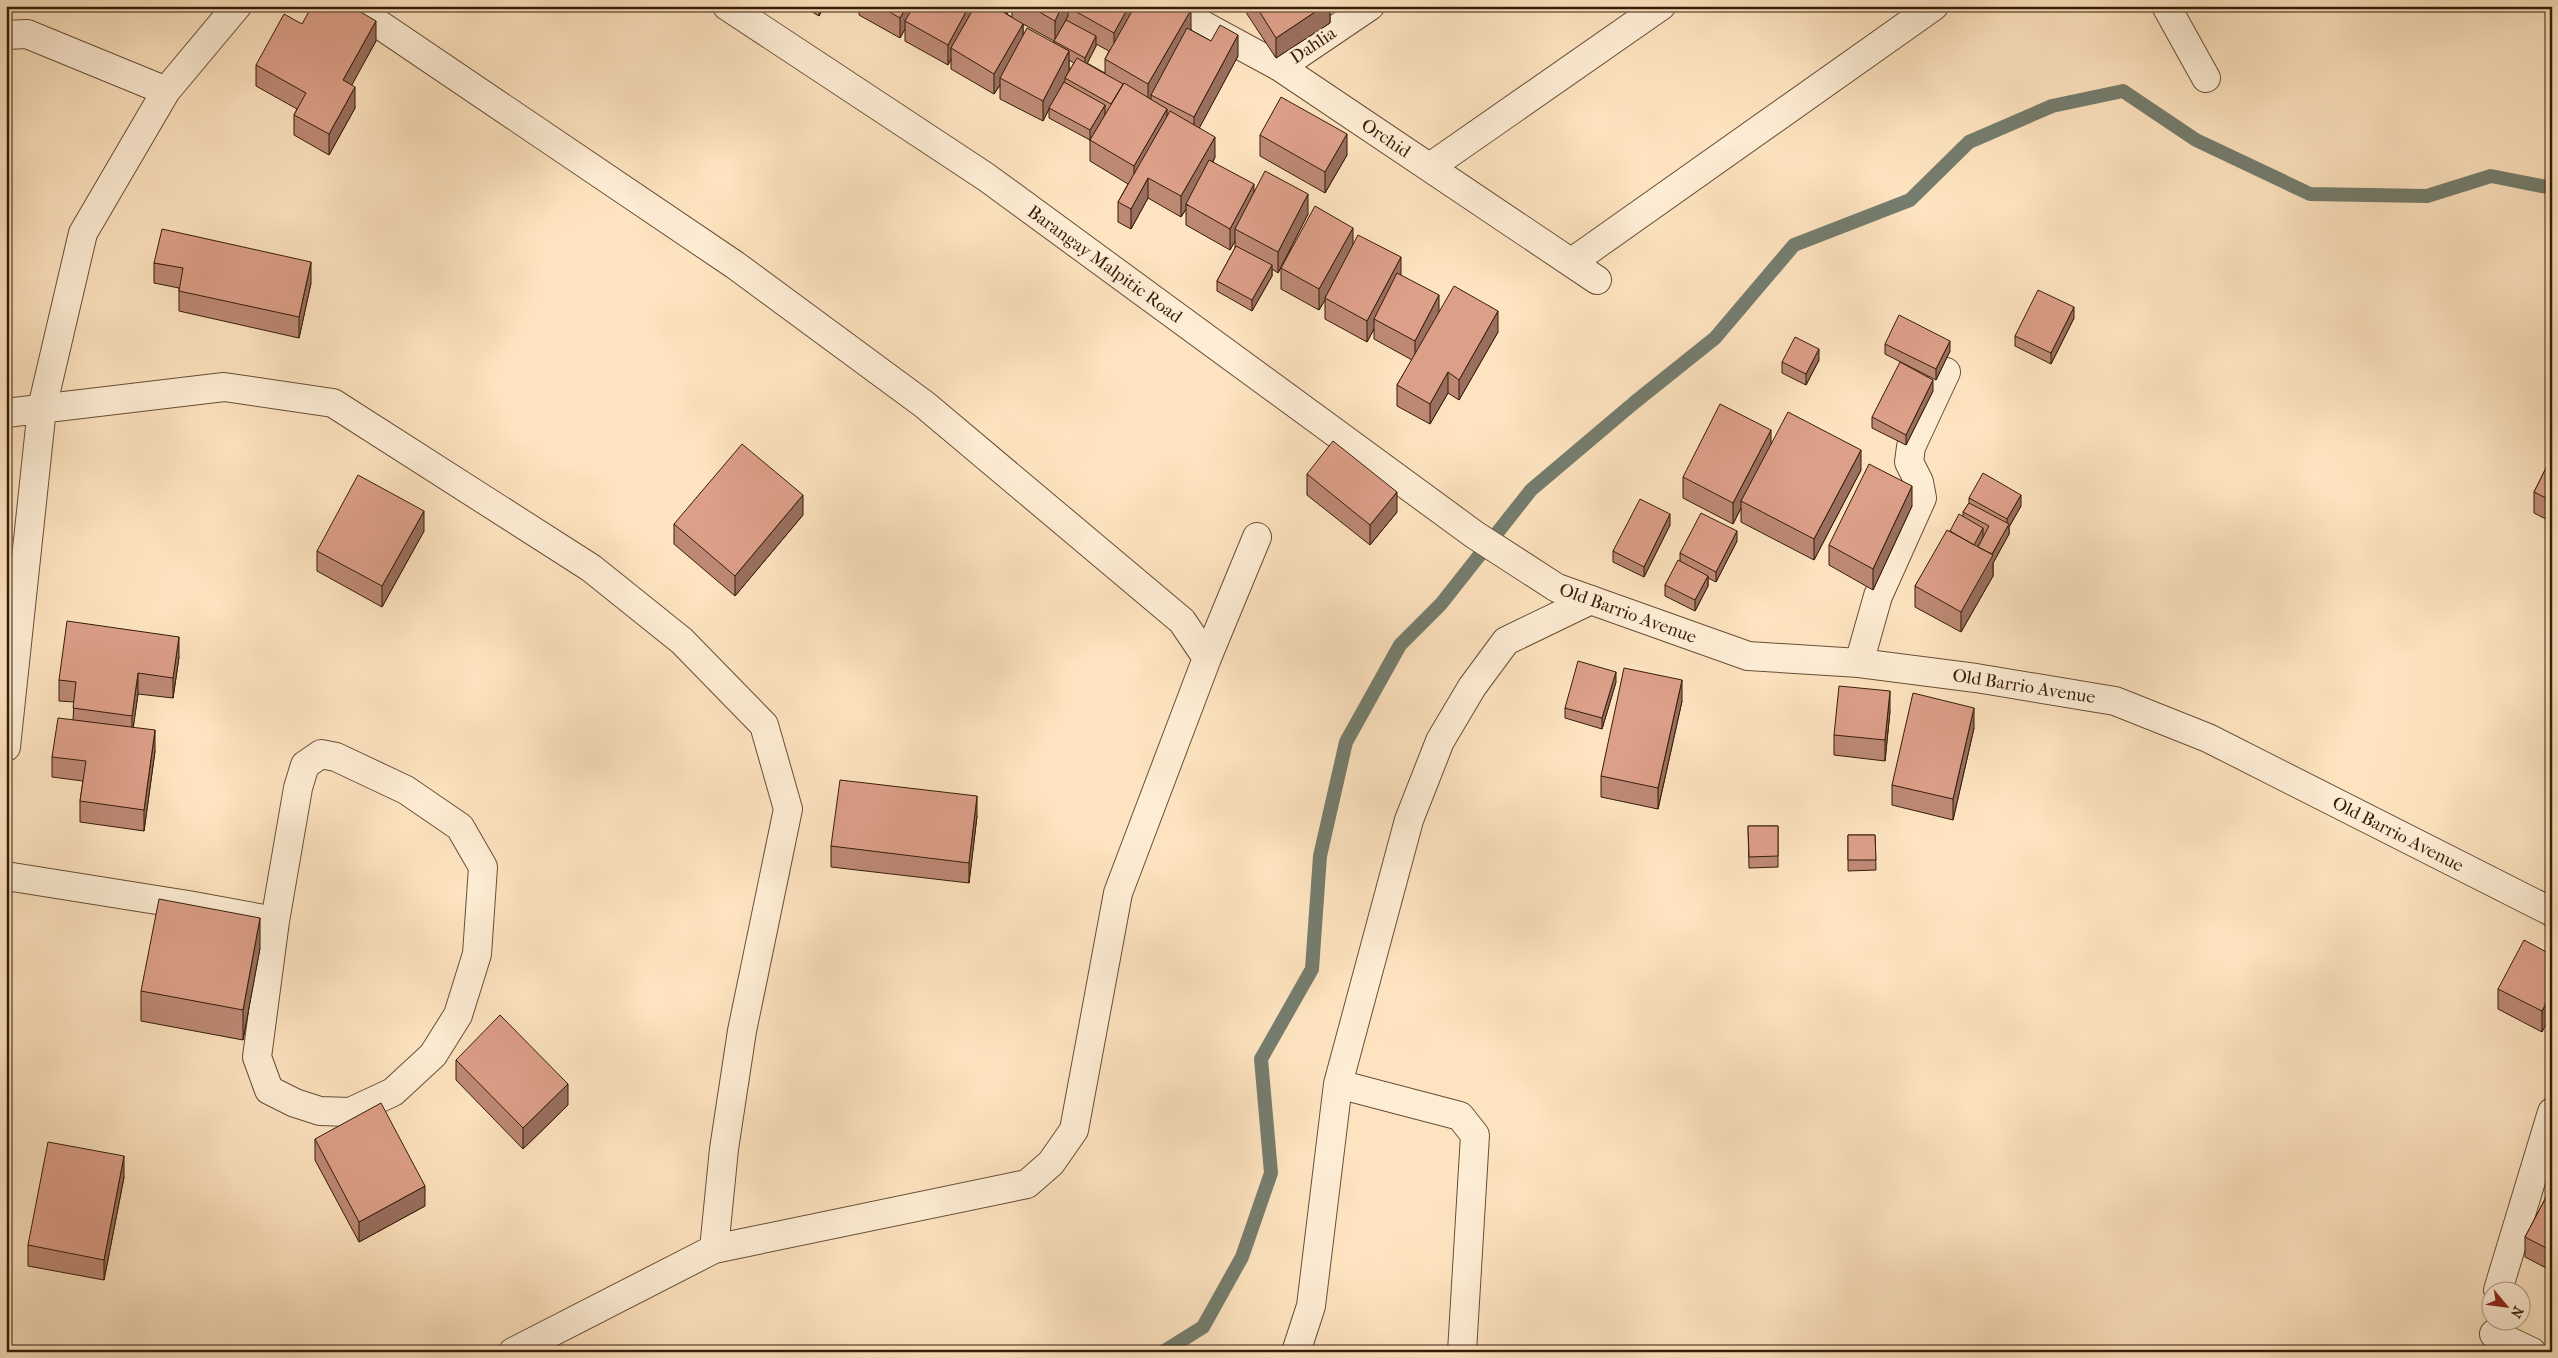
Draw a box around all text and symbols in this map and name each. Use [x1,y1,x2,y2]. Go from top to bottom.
street label: Dahlia [1286,22,1341,68]
street label: Orchid [1357,114,1414,163]
street label: Barangay Malpitic Road [1023,201,1186,328]
street label: Old Barrio Avenue [1556,579,1699,648]
street label: Old Barrio Avenue [1951,665,2097,708]
street label: Old Barrio Avenue [2329,792,2467,877]
north arrow [2480,1280,2530,1330]
text: N [2507,1303,2527,1321]

